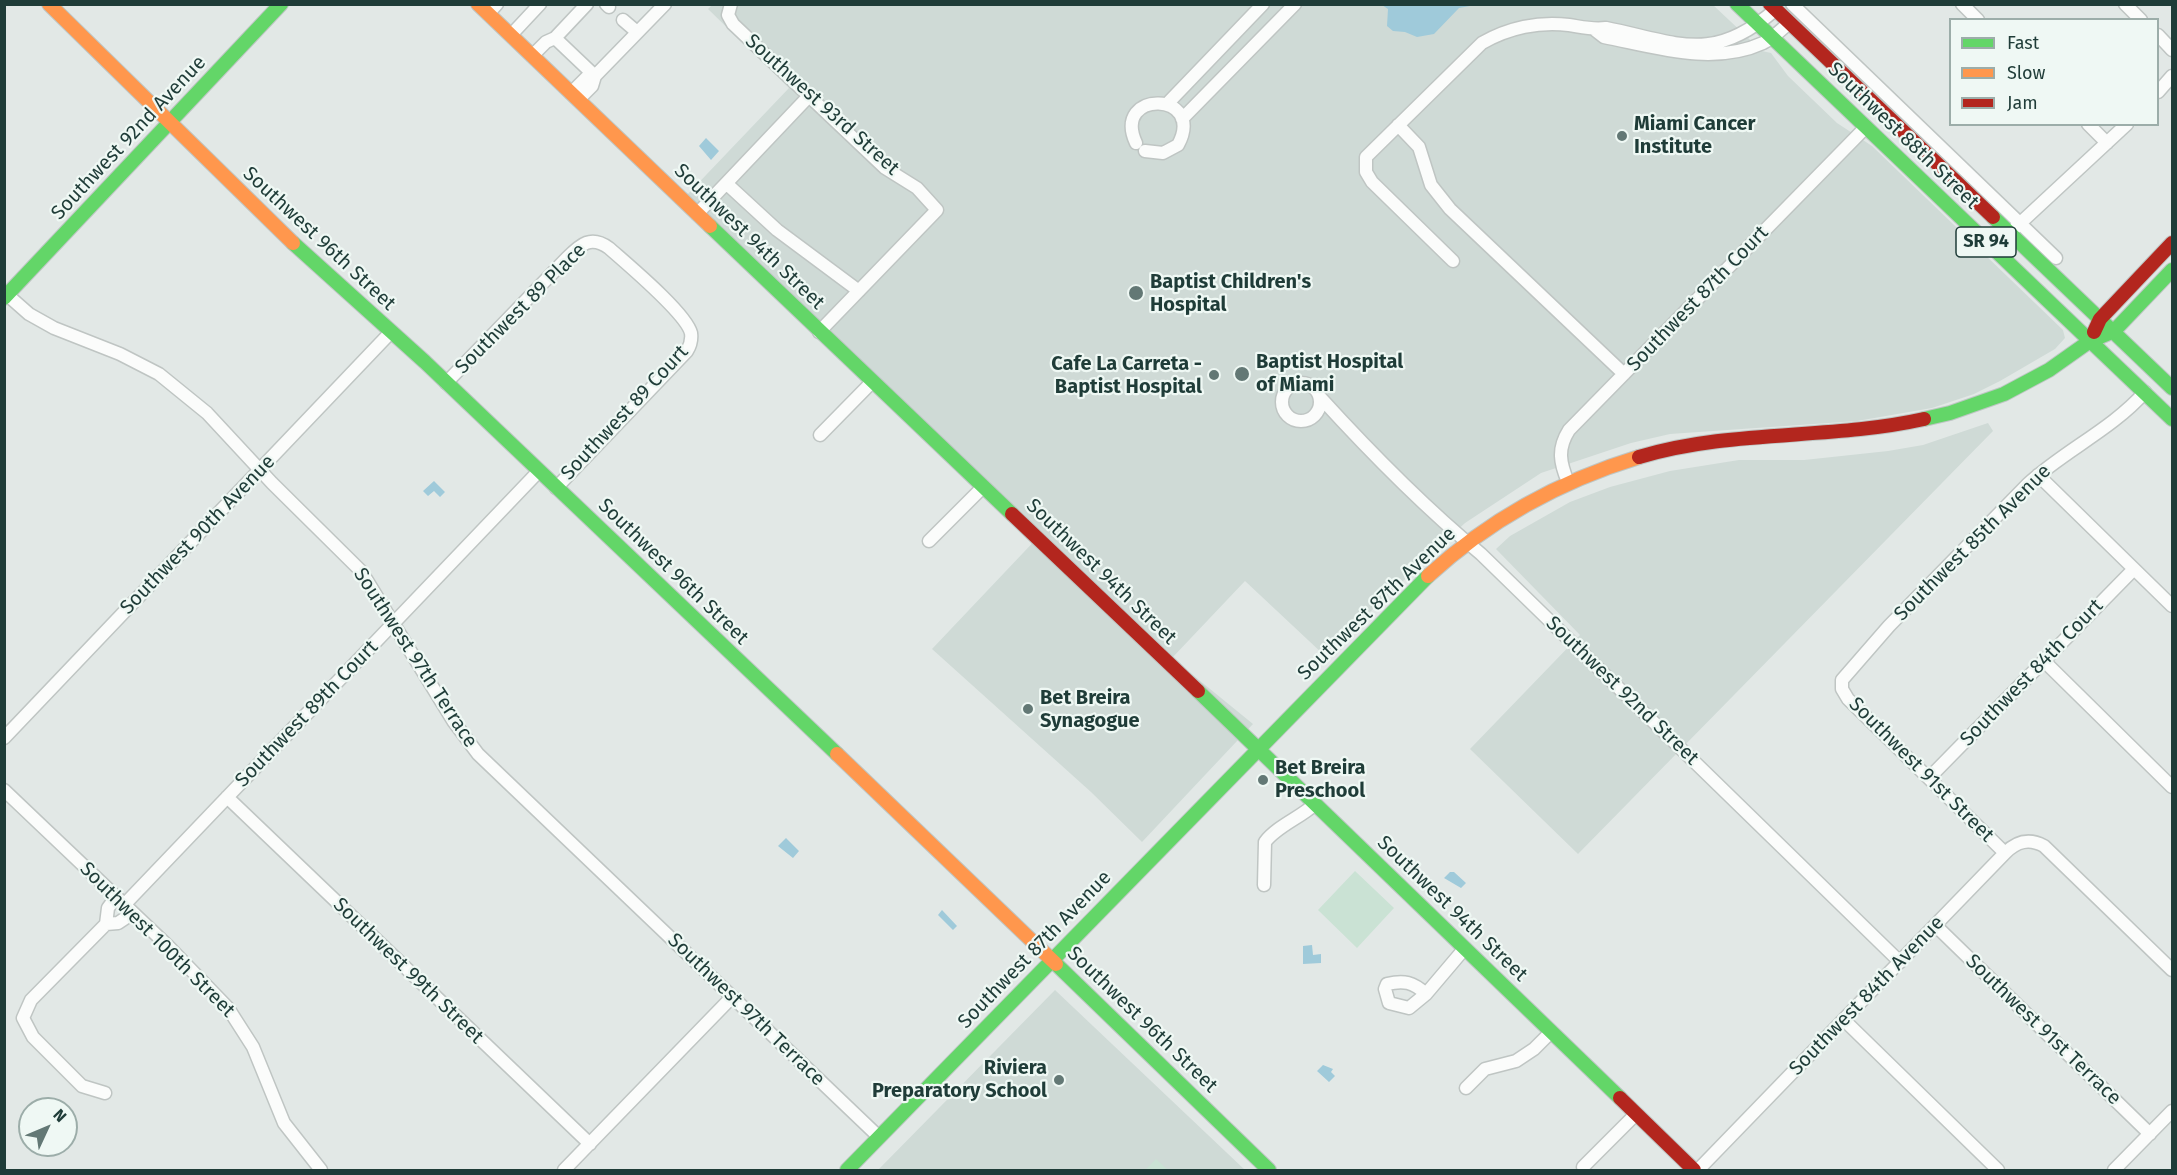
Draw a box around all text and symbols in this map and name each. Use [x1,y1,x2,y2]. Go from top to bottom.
legend [1949,18,2159,126]
street label: Southwest 93rd Street [740,30,904,180]
text: Fast [2007,32,2039,54]
street label: Southwest 92nd Avenue [47,51,211,225]
street label: Southwest 88th Street [1822,58,1984,214]
text: Slow [2007,62,2045,84]
text: Jam [2007,92,2038,114]
place label: Miami Cancer Institute [1634,112,1756,159]
marker: Miami Cancer Institute [1615,129,1629,143]
street label: Southwest 94th Street [669,159,829,315]
street label: Southwest 96th Street [238,162,400,316]
street label: Southwest 87th Court [1622,221,1774,377]
road number: SR 94 [1956,227,2016,257]
street label: Southwest 89 Place [451,239,591,379]
place label: Baptist Children's Hospital [1150,270,1311,317]
marker: Baptist Children's Hospital [1127,284,1145,302]
street label: Southwest 89 Court [556,341,694,485]
place label: Baptist Hospital of Miami [1256,350,1403,397]
place label: Cafe La Carreta - Baptist Hospital [1051,352,1202,399]
marker: Baptist Hospital of Miami [1233,365,1251,383]
marker: Cafe La Carreta - Baptist Hospital [1207,368,1221,382]
street label: Southwest 90th Avenue [116,450,280,620]
street label: Southwest 85th Avenue [1890,460,2056,626]
street label: Southwest 96th Street [593,494,753,650]
street label: Southwest 94th Street [1021,494,1181,650]
street label: Southwest 87th Avenue [1293,522,1461,686]
street label: Southwest 97th Terrace [348,564,482,752]
street label: Southwest 84th Court [1956,594,2108,752]
street label: Southwest 92nd Street [1540,612,1704,770]
street label: Southwest 89th Court [231,636,383,792]
place label: Bet Breira Synagogue [1040,686,1139,733]
street label: Southwest 91st Street [1844,693,1998,847]
marker: Bet Breira Synagogue [1021,702,1035,716]
place label: Bet Breira Preschool [1275,756,1366,803]
marker: Bet Breira Preschool [1256,773,1270,787]
street label: Southwest 94th Street [1372,831,1532,987]
street label: Southwest 100th Street [74,857,240,1023]
street label: Southwest 87th Avenue [953,866,1117,1034]
street label: Southwest 99th Street [328,893,488,1049]
street label: Southwest 84th Avenue [1785,911,1949,1081]
street label: Southwest 97th Terrace [662,929,830,1091]
street label: Southwest 96th Street [1062,942,1222,1098]
street label: Southwest 91st Terrace [1960,950,2126,1110]
place label: Riviera Preparatory School [872,1056,1047,1103]
marker: Riviera Preparatory School [1052,1073,1066,1087]
north arrow [18,1097,78,1157]
text: N [49,1105,70,1126]

